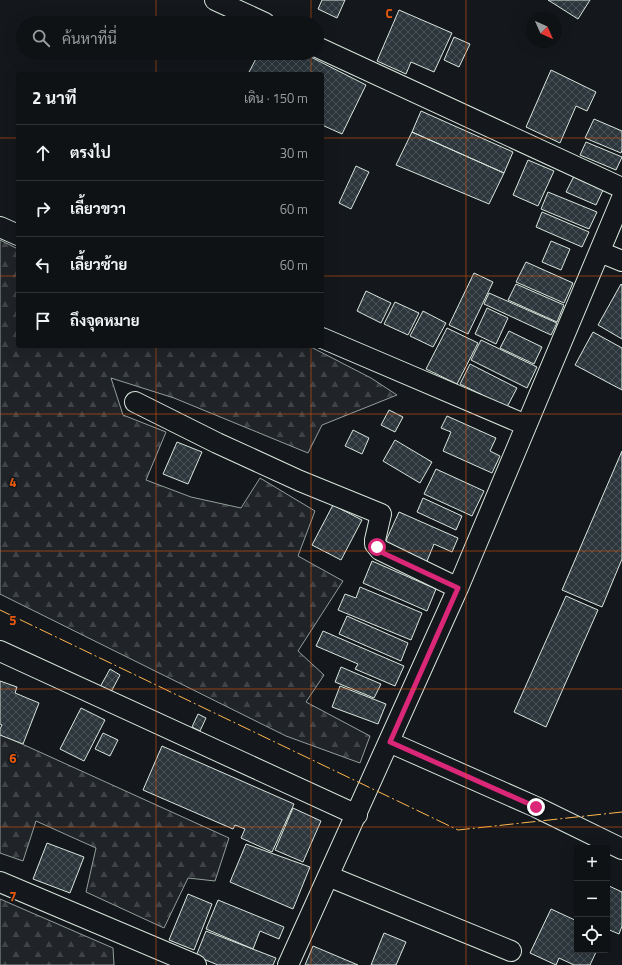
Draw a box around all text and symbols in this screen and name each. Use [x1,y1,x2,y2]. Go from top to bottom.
text: C [385,3,393,23]
north arrow [526,12,562,48]
search box [16,16,324,60]
icon: search [30,27,52,49]
text: ค้นหาที่นี่ [62,27,117,50]
text: 2 นาที [32,85,77,111]
text: เดิน · 150 m [244,88,308,108]
text: ตรงไป [70,141,111,164]
icon: ahead [32,142,54,164]
text: 30 m [280,143,308,163]
text: เลี้ยวขวา [70,197,126,220]
icon: right [32,198,54,220]
text: 60 m [280,199,308,219]
text: เลี้ยวซ้าย [70,253,127,276]
icon: left [32,254,54,276]
text: 60 m [280,255,308,275]
text: ถึงจุดหมาย [70,309,140,332]
icon: arrive [32,310,54,332]
text: 4 [9,472,17,492]
route start [368,538,386,556]
text: 5 [9,610,17,630]
text: 6 [9,748,17,768]
route end [527,798,545,816]
map controls [574,845,610,953]
button: + [574,845,610,881]
button: − [574,881,610,917]
text: 7 [9,886,17,906]
button: locate [574,917,610,953]

